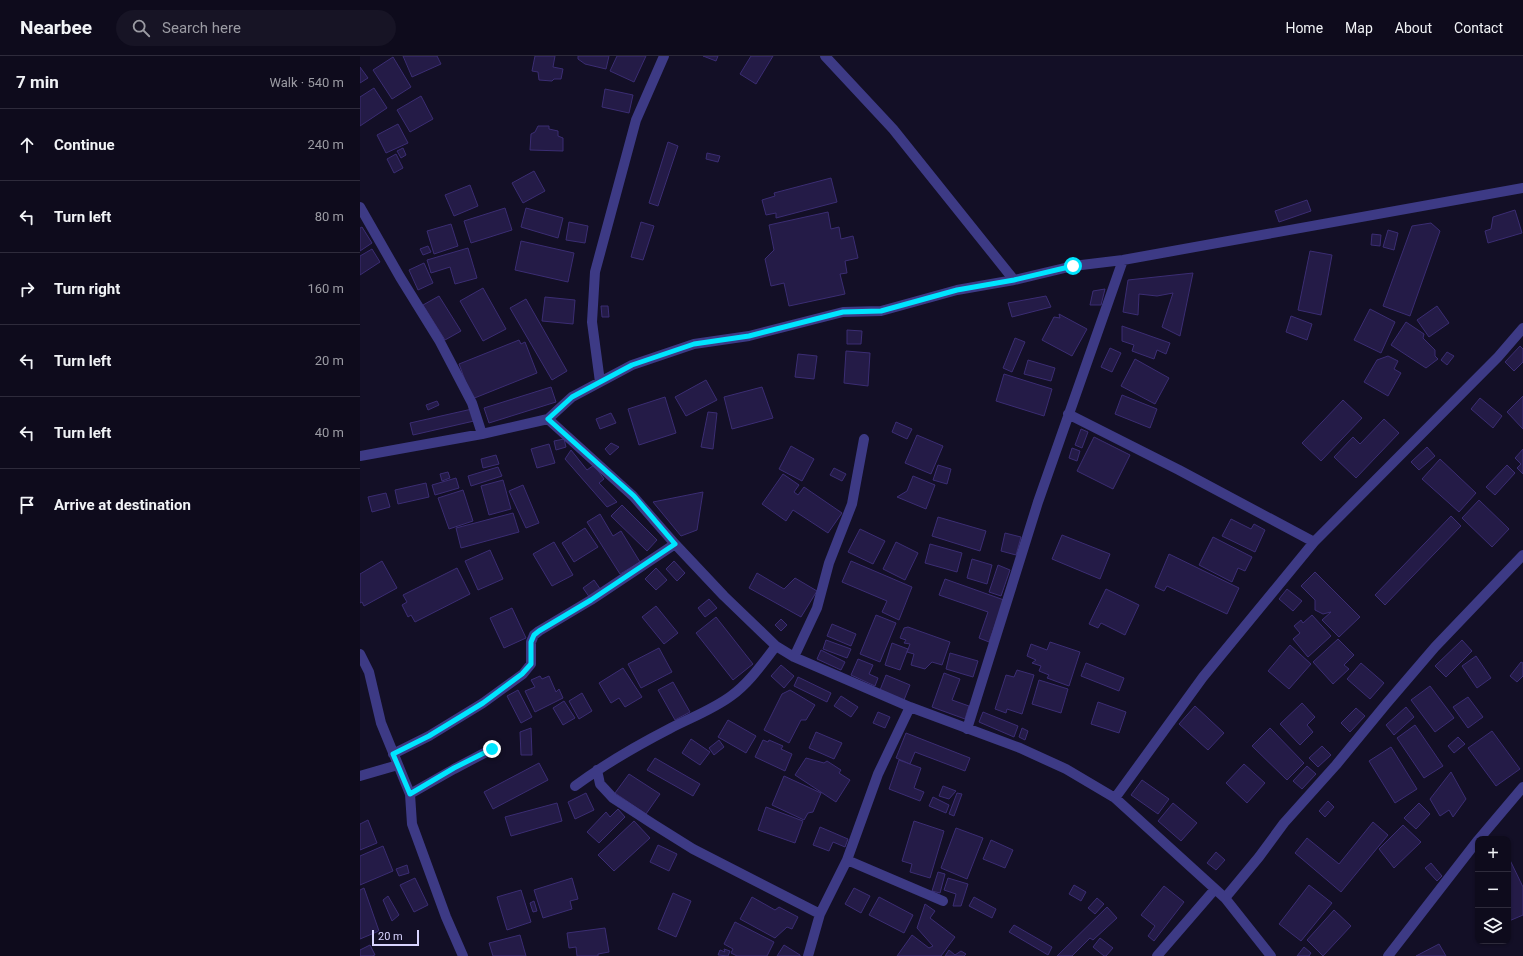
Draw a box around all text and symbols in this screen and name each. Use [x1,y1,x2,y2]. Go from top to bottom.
search box [116,10,396,46]
text: Nearbee [20,16,92,39]
icon: search [130,17,152,39]
text: Search here [162,19,241,37]
text: Home [1285,20,1323,36]
text: Map [1345,20,1373,36]
text: About [1395,20,1432,36]
text: Contact [1454,20,1503,36]
text: 7 min [16,72,59,92]
text: Walk · 540 m [269,75,344,90]
icon: ahead [16,134,38,156]
text: Continue [54,136,115,154]
text: 240 m [307,137,344,152]
icon: left [16,206,38,228]
text: Turn left [54,208,111,226]
text: 80 m [315,209,344,224]
route start [1064,257,1082,275]
icon: right [16,278,38,300]
text: Turn right [54,280,120,298]
text: 160 m [307,281,344,296]
icon: left [16,350,38,372]
text: Turn left [54,352,111,370]
text: 20 m [315,353,344,368]
icon: left [16,422,38,444]
text: Turn left [54,424,111,442]
text: 40 m [315,425,344,440]
icon: arrive [16,494,38,516]
text: Arrive at destination [54,496,191,514]
route end [483,740,501,758]
map controls [1475,836,1511,944]
button: + [1475,836,1511,872]
button: − [1475,872,1511,908]
button: layers [1475,908,1511,944]
scale bar [372,928,419,947]
text: 20 m [378,930,403,943]

